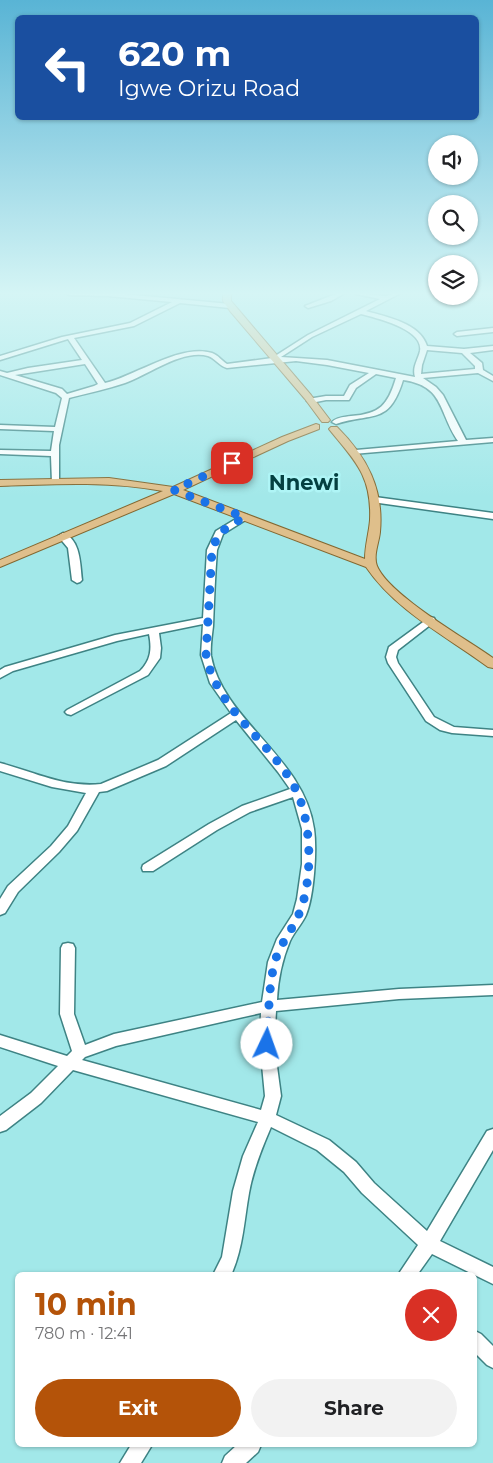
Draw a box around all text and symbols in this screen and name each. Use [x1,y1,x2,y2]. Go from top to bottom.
text: 620 m [118,32,231,75]
icon: left [35,35,100,100]
text: Igwe Orizu Road [118,75,300,102]
map controls [428,135,478,305]
button: sound [428,135,478,185]
button: search [428,195,478,245]
button: layers [428,255,478,305]
pin [211,442,253,484]
icon: arrive [218,449,246,477]
district label: Nnewi [269,470,339,495]
position arrow [240,1017,292,1069]
text: 10 min [35,1286,137,1323]
button: close [405,1289,457,1341]
text: 780 m · 12:41 [35,1324,133,1343]
button: Exit [35,1379,241,1437]
button: Share [251,1379,457,1437]

